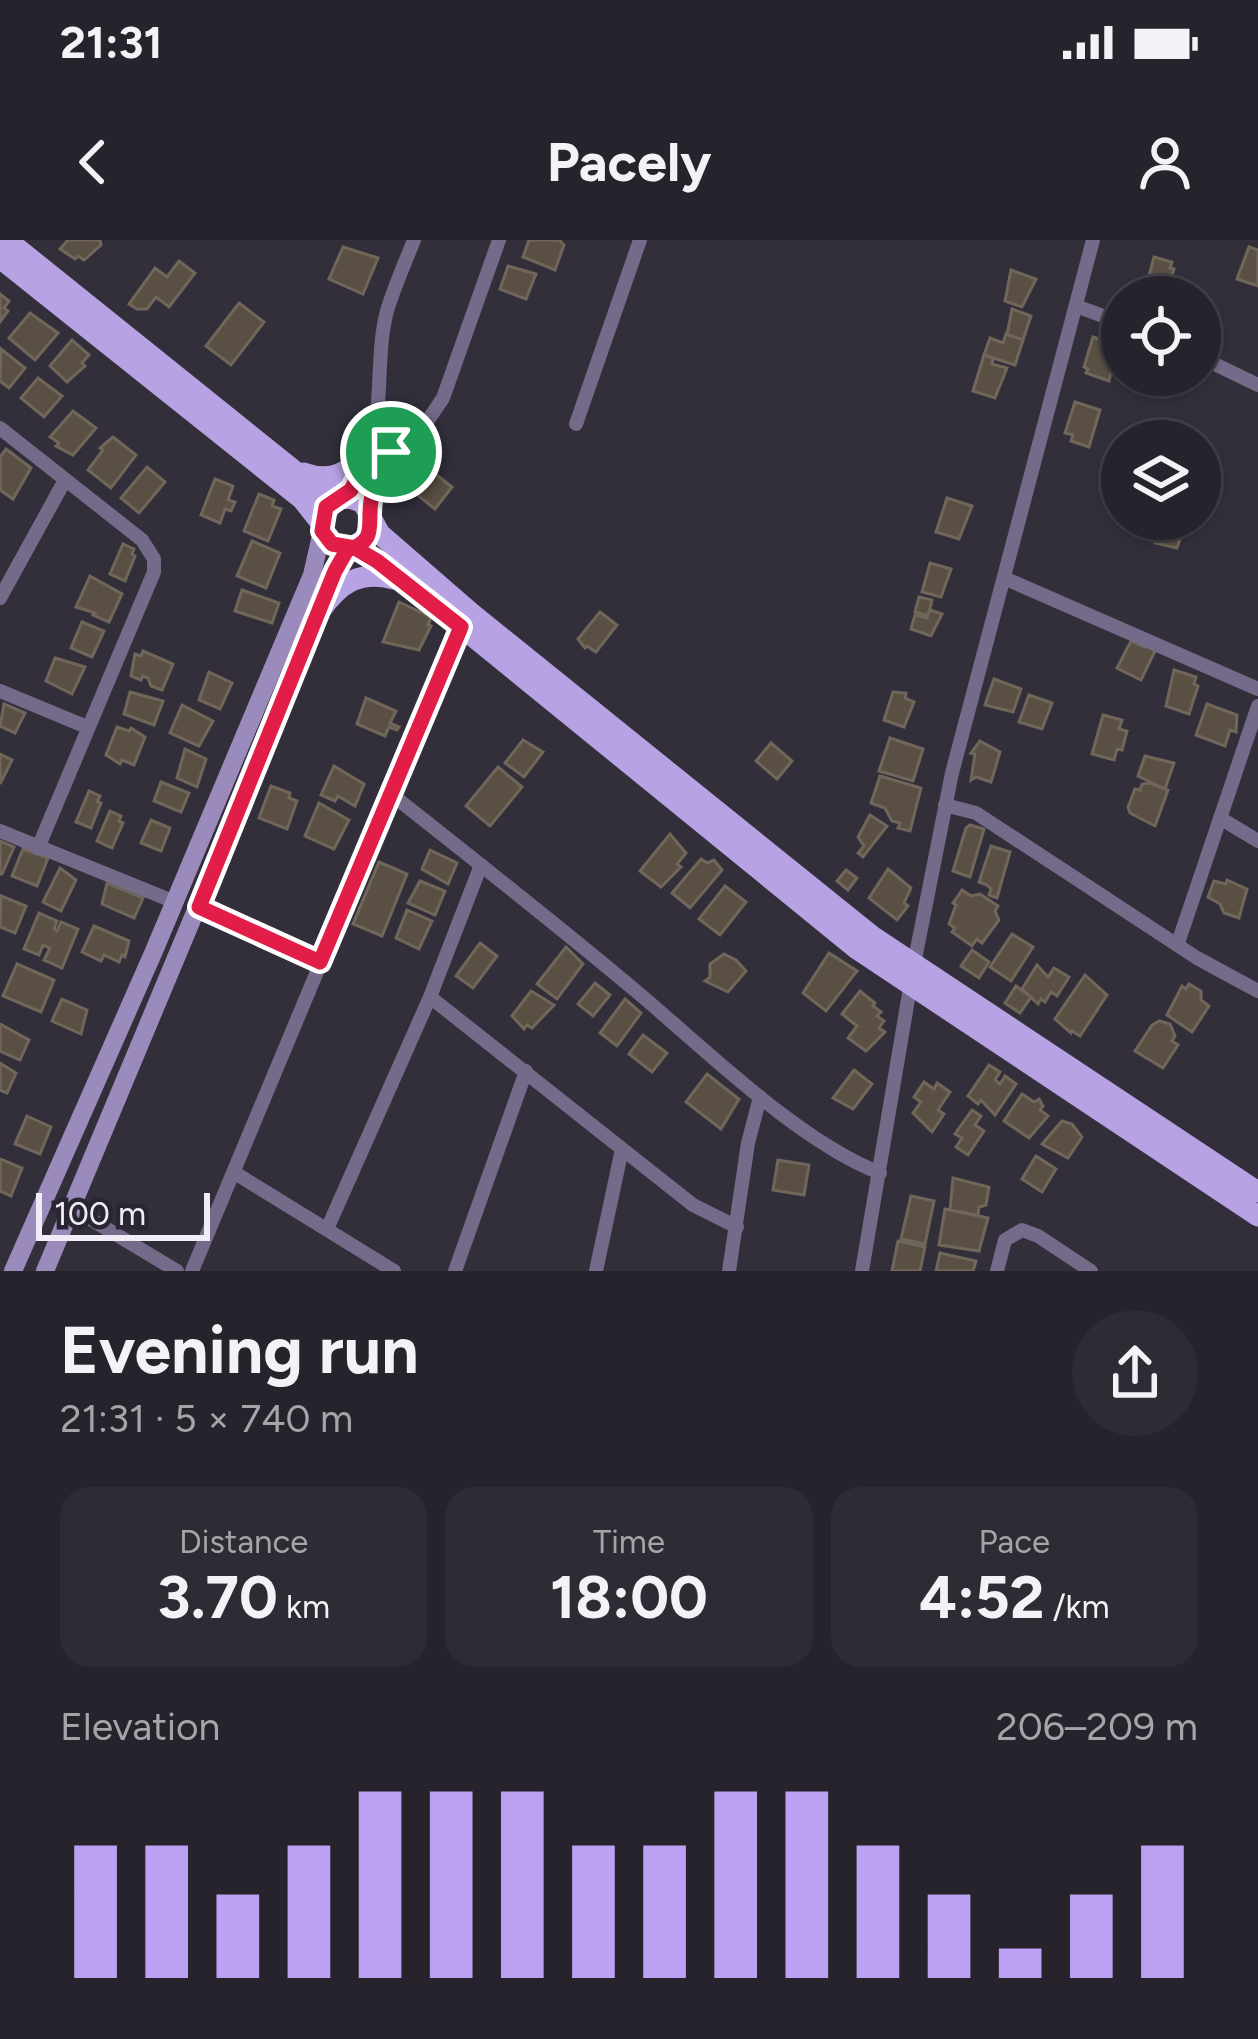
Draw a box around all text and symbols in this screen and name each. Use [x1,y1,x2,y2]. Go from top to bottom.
text: 21:31 [60,15,163,69]
icon: back [60,129,126,195]
icon: person [1132,129,1198,195]
text: Pacely [547,130,711,195]
map controls [1101,276,1221,540]
button: locate [1101,276,1221,396]
pin [340,401,442,503]
icon: arrive [358,419,424,485]
button: layers [1101,420,1221,540]
scale bar [36,1187,210,1240]
text: 100 m [54,1194,146,1233]
text: Evening run [60,1310,419,1390]
button: share [1072,1310,1198,1436]
text: 21:31 · 5 × 740 m [60,1395,353,1442]
text: Distance [179,1522,308,1561]
text: Time [593,1522,665,1561]
text: Pace [979,1522,1050,1561]
text: 3.70 [157,1561,278,1633]
text: 18:00 [550,1561,708,1633]
text: 4:52 [919,1561,1045,1633]
text: km [278,1587,330,1626]
text: /km [1045,1587,1110,1626]
text: Elevation [60,1703,220,1750]
text: 206–209 m [996,1703,1198,1750]

